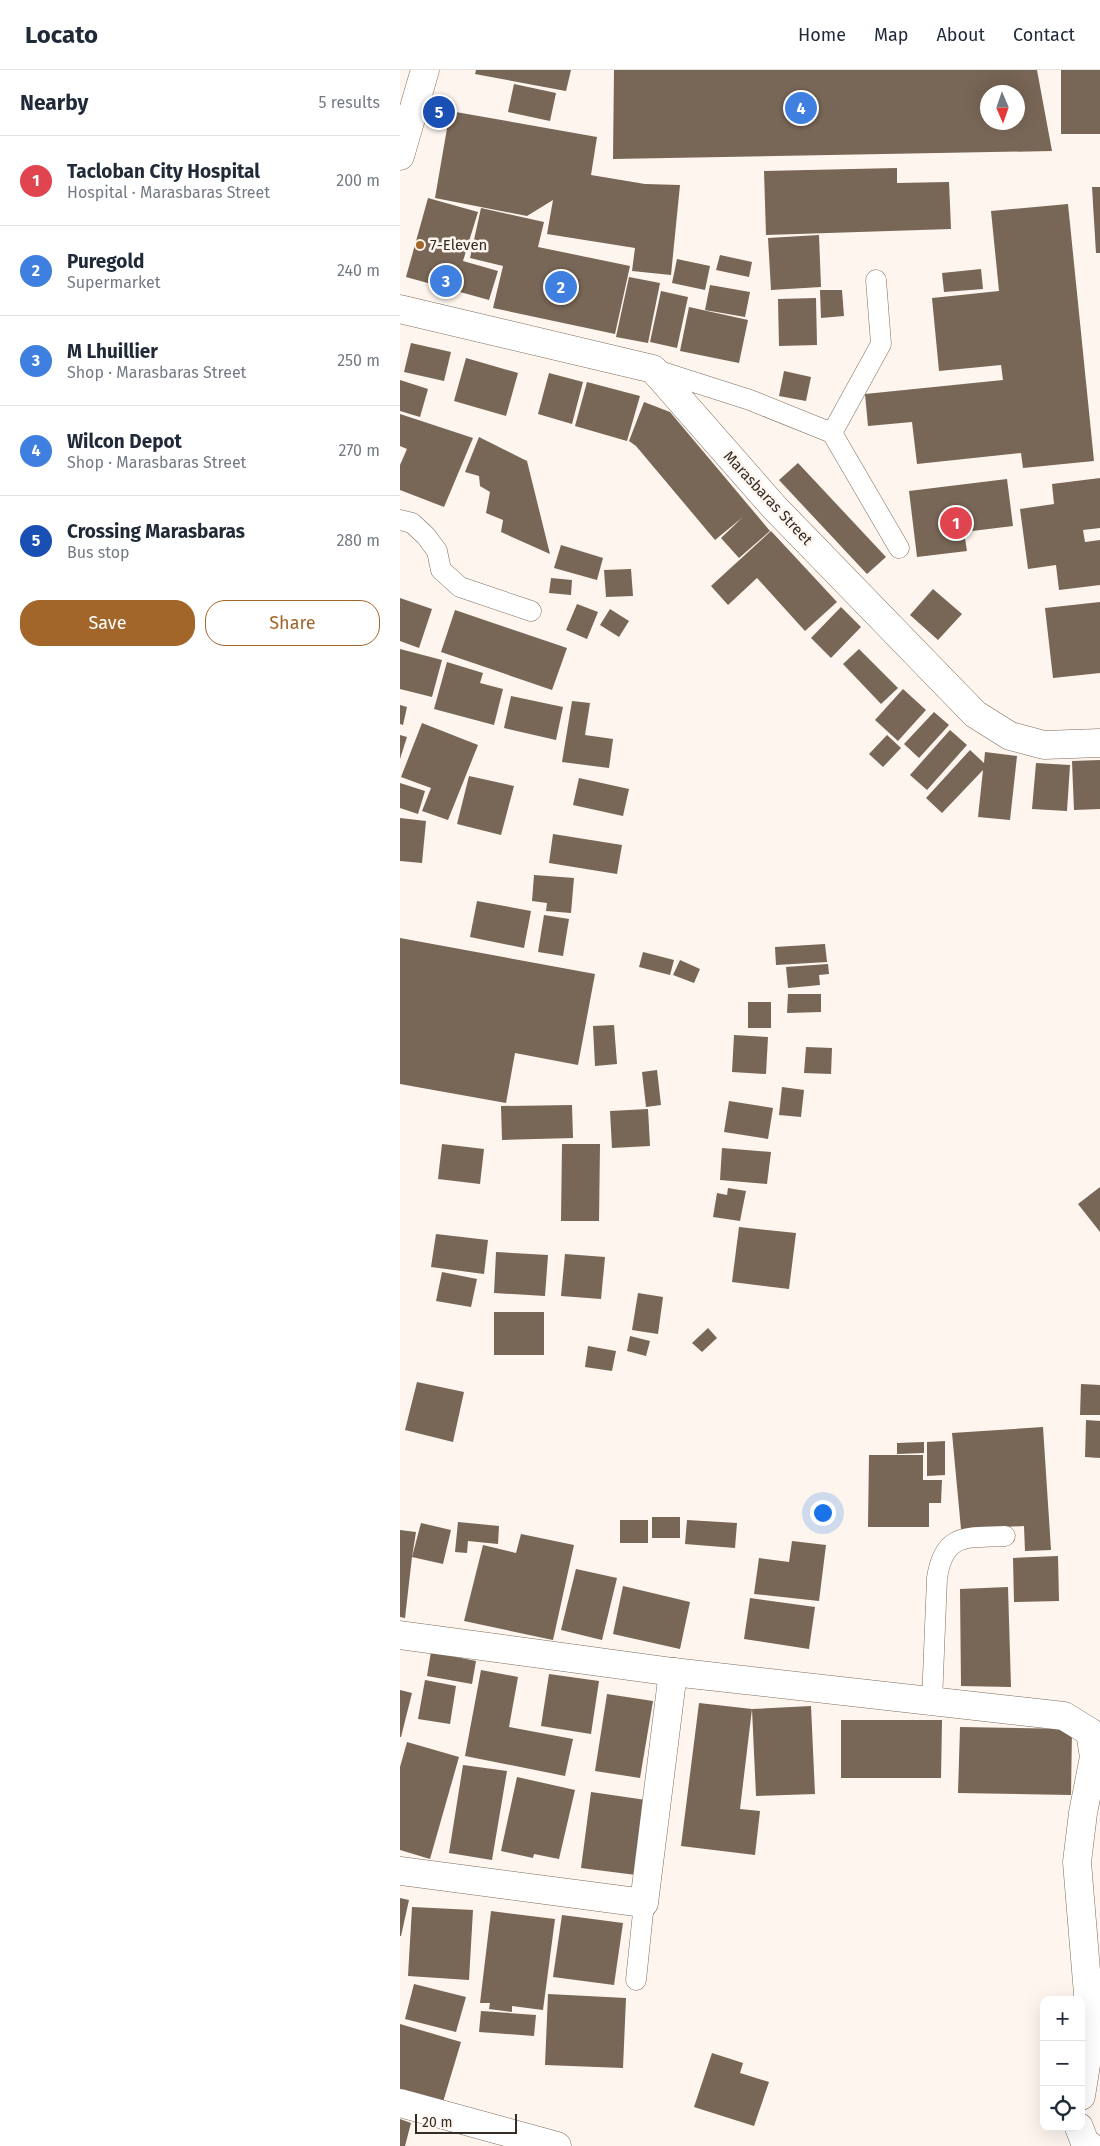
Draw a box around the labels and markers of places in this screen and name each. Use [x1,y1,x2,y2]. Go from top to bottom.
pin: 4 [785,89,817,127]
pin: 5 [423,93,455,131]
place label: 7-Eleven [430,236,487,254]
marker: 7-Eleven [414,239,426,251]
pin: 3 [430,262,462,300]
pin: 2 [545,268,577,306]
pin: 1 [940,504,972,542]

